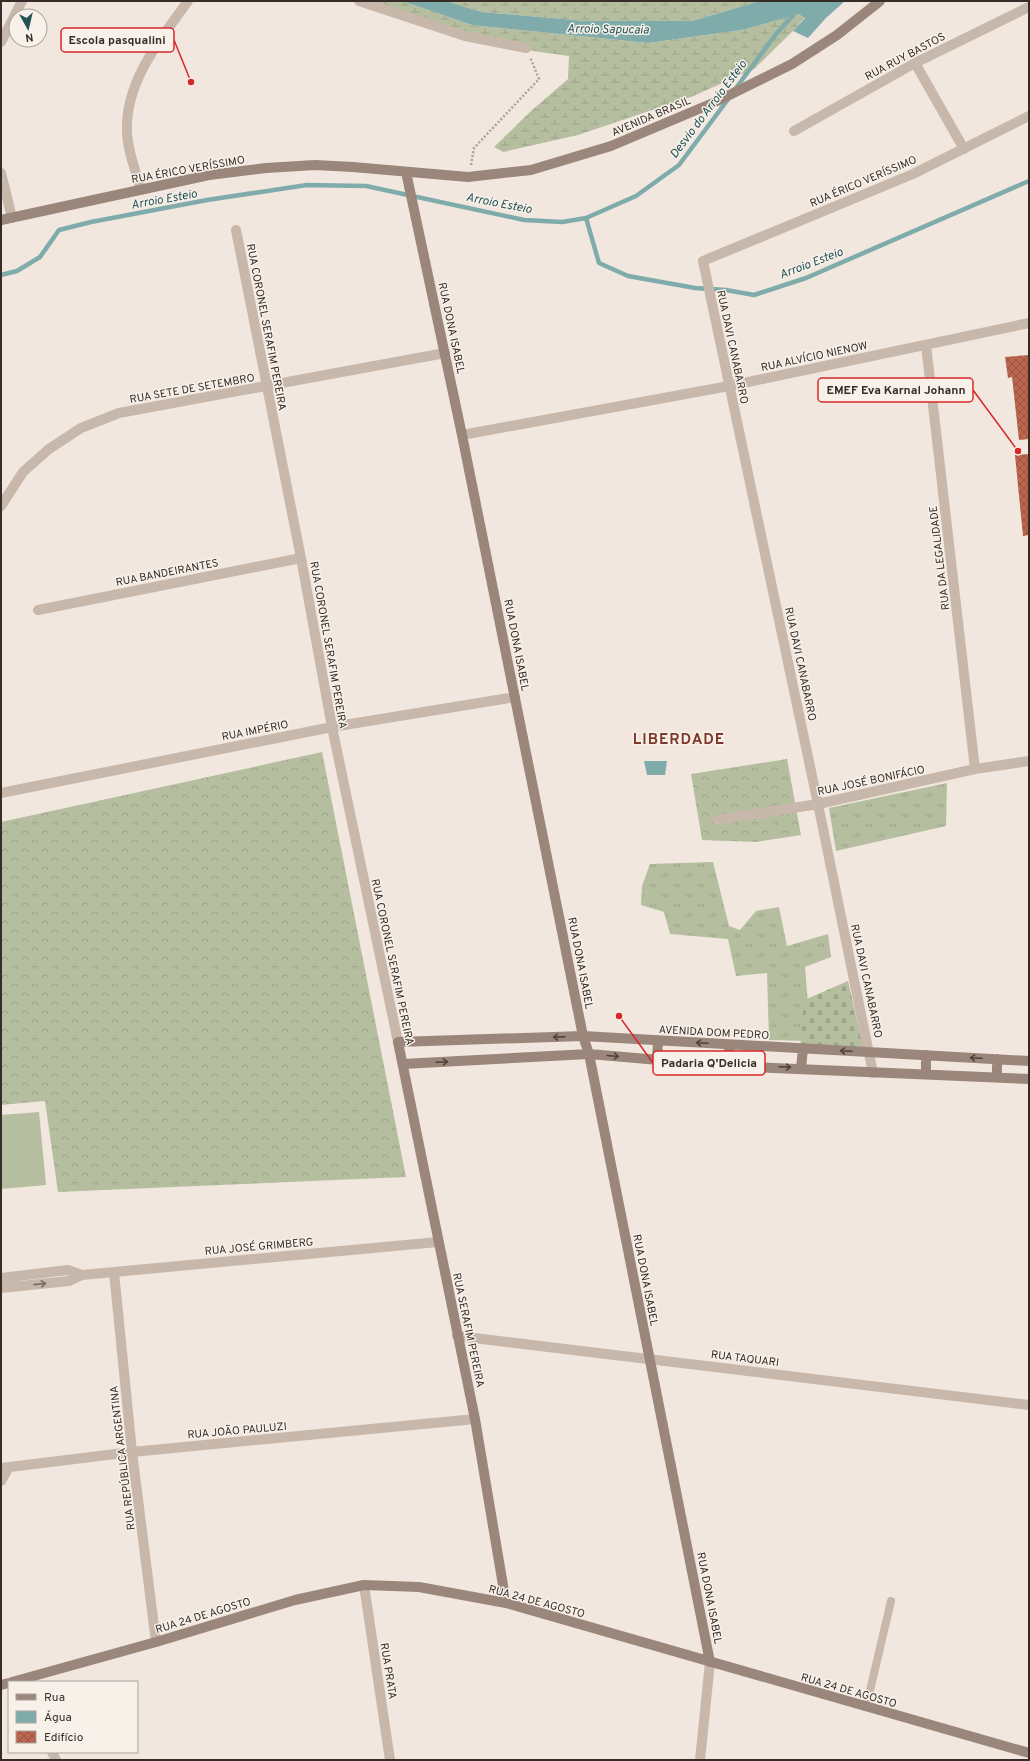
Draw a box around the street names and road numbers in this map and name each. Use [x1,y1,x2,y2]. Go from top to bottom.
street label: RUA RUY BASTOS [863,30,948,84]
street label: AVENIDA BRASIL [610,94,693,140]
street label: RUA ÉRICO VERÍSSIMO [130,152,246,187]
street label: RUA ÉRICO VERÍSSIMO [807,152,919,211]
street label: RUA CORONEL SERAFIM PEREIRA [243,242,289,412]
street label: RUA DONA ISABEL [434,281,468,375]
street label: RUA DAVI CANABARRO [713,289,751,405]
street label: RUA ALVÍCIO NIENOW [759,338,869,375]
street label: RUA SETE DE SETEMBRO [129,371,256,407]
street label: RUA DA LEGALIDADE [927,505,953,611]
street label: RUA BANDEIRANTES [115,556,220,590]
street label: RUA CORONEL SERAFIM PEREIRA [306,560,350,730]
street label: RUA DONA ISABEL [500,598,532,692]
street label: RUA DAVI CANABARRO [781,606,819,722]
street label: RUA IMPÉRIO [220,717,290,744]
street label: RUA JOSÉ BONIFÁCIO [816,762,926,799]
street label: RUA CORONEL SERAFIM PEREIRA [368,878,417,1047]
street label: RUA DONA ISABEL [564,916,596,1010]
street label: RUA DAVI CANABARRO [847,923,885,1039]
street label: AVENIDA DOM PEDRO [658,1023,770,1043]
street label: RUA DONA ISABEL [629,1233,661,1327]
street label: RUA JOSÉ GRIMBERG [204,1234,314,1259]
street label: RUA SERAFIM PEREIRA [449,1272,487,1389]
street label: RUA TAQUARI [710,1348,780,1370]
street label: RUA REPÚBLICA ARGENTINA [106,1385,139,1531]
street label: RUA JOÃO PAULUZI [187,1420,287,1442]
street label: RUA DONA ISABEL [693,1551,725,1645]
street label: RUA 24 DE AGOSTO [487,1582,586,1622]
street label: RUA 24 DE AGOSTO [154,1595,253,1637]
street label: RUA PRATA [377,1642,399,1700]
street label: RUA 24 DE AGOSTO [799,1671,898,1711]

